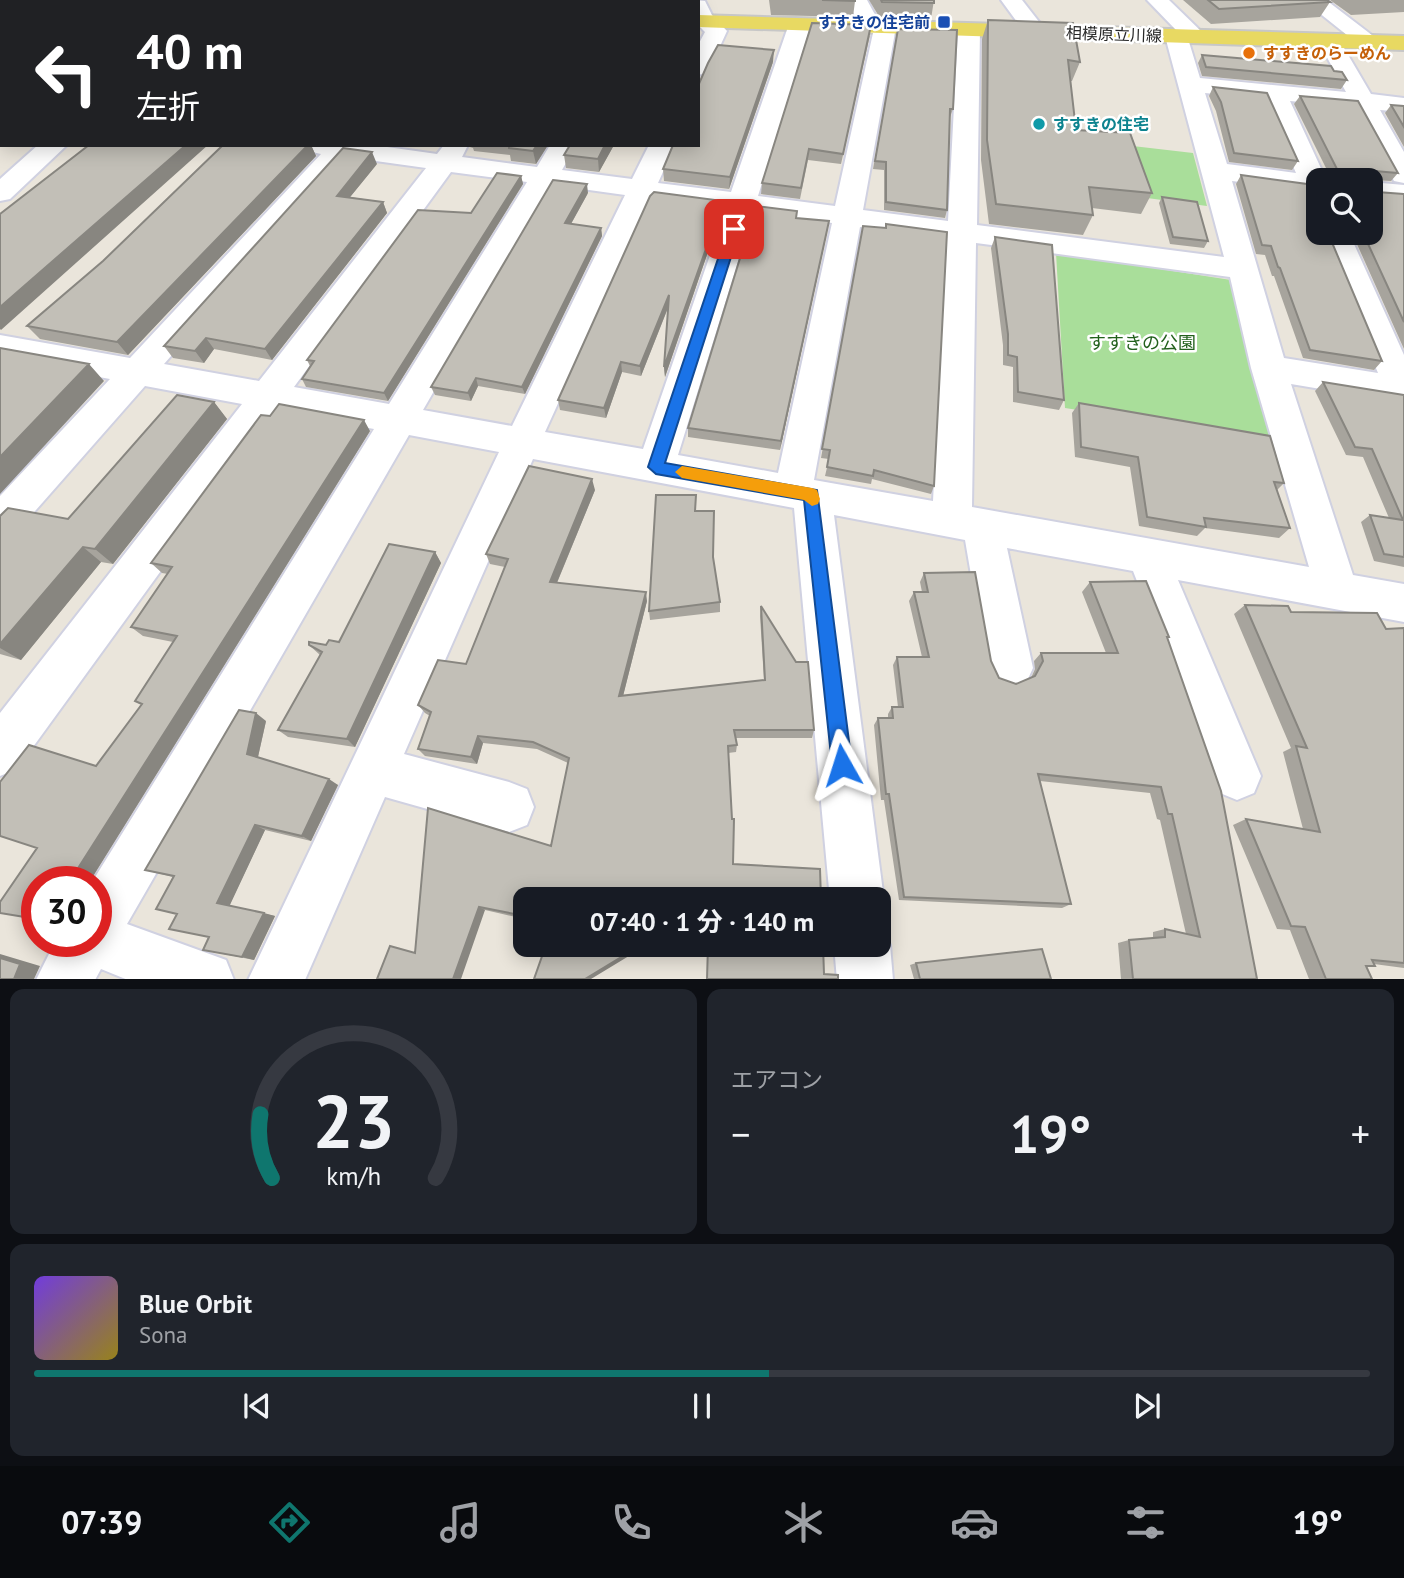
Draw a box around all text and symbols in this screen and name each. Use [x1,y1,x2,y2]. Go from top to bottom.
place label: すすきの住宅前 [818,12,930,32]
marker: すすきの住宅前 [936,14,952,30]
text: 40 m [136,19,243,83]
street label: 相模原立川線 [1066,22,1162,46]
icon: left [21,28,112,119]
place label: すすきのらーめん [1263,43,1391,63]
marker: すすきのらーめん [1241,45,1257,61]
text: 左折 [136,85,200,127]
place label: すすきの住宅 [1053,114,1149,134]
marker: すすきの住宅 [1031,116,1047,132]
map controls [1306,168,1383,245]
button: search [1306,168,1383,245]
pin [704,199,764,259]
icon: arrive [715,210,753,248]
park label: すすきの公園 [1088,331,1196,354]
position arrow [805,728,879,802]
speed limit sign: 30 [21,866,112,957]
text: 07:40 · 1 分 · 140 m [590,905,814,938]
text: エアコン [731,1065,823,1094]
text: 23 [312,1074,395,1168]
text: 19° [1010,1100,1091,1167]
text: − [731,1109,750,1158]
text: + [1351,1109,1370,1158]
text: km/h [326,1159,381,1191]
text: Blue Orbit [139,1287,252,1320]
text: Sona [139,1320,188,1349]
icon: previous [238,1387,276,1425]
icon: pause [683,1387,721,1425]
icon: next [1128,1387,1166,1425]
icon: directions [265,1498,314,1547]
icon: music [436,1498,485,1547]
icon: phone [607,1498,656,1547]
icon: climate [779,1498,828,1547]
icon: car [950,1498,999,1547]
icon: filters [1121,1498,1170,1547]
text: 07:39 [61,1501,142,1543]
text: 19° [1293,1501,1343,1543]

